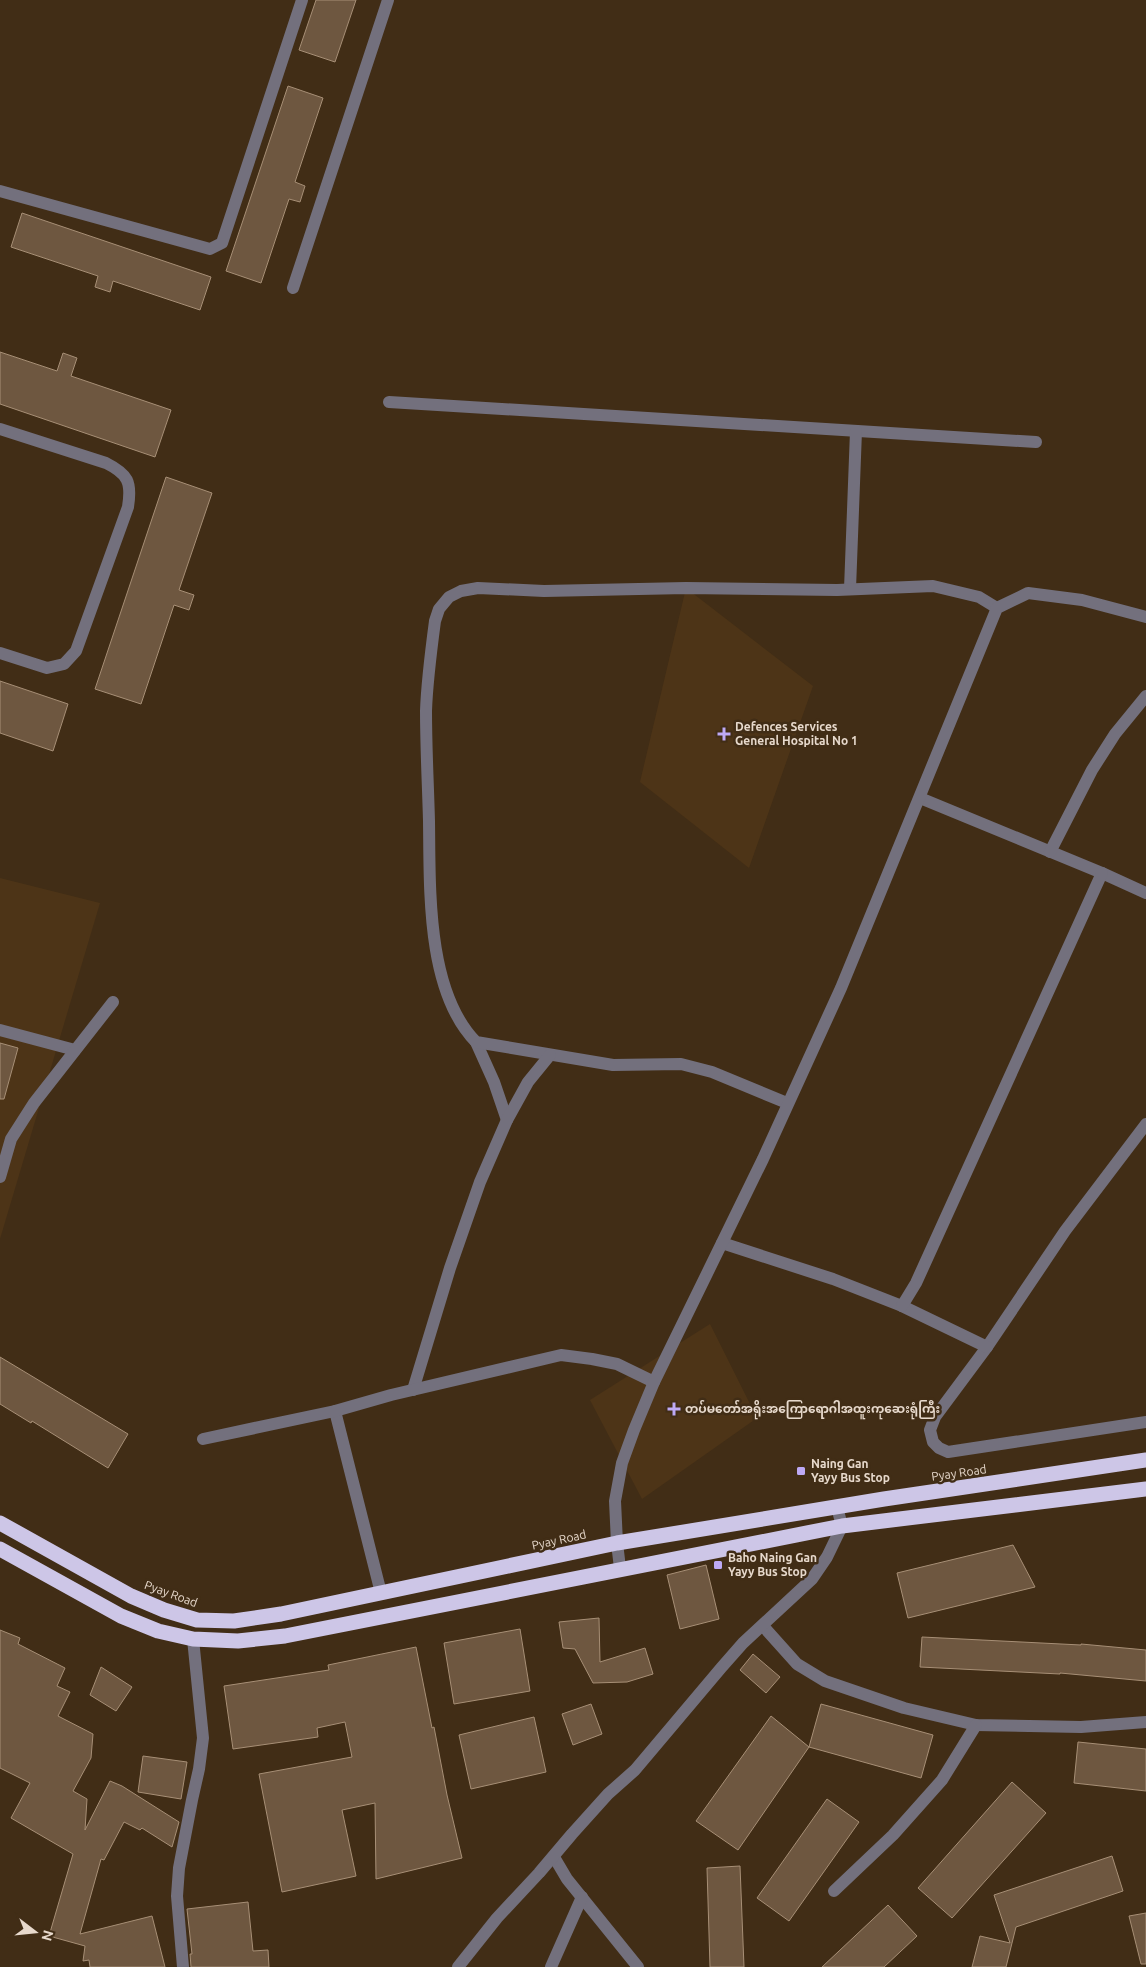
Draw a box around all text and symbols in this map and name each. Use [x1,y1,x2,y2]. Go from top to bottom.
place label: Defences Services General Hospital No 1 [735,720,858,747]
marker: Defences Services General Hospital No 1 [717,727,731,741]
place label: တပ်မတော်အရိုးအကြောရောဂါအထူးကုဆေးရုံကြီး [685,1399,940,1420]
marker: တပ်မတော်အရိုးအကြောရောဂါအထူးကုဆေးရုံကြီး [667,1402,681,1416]
place label: Naing Gan Yayy Bus Stop [811,1457,890,1484]
street label: Pyay Road [931,1462,987,1483]
marker: Naing Gan Yayy Bus Stop [795,1465,807,1477]
street label: Pyay Road [530,1527,587,1552]
place label: Baho Naing Gan Yayy Bus Stop [728,1551,817,1578]
marker: Baho Naing Gan Yayy Bus Stop [712,1559,724,1571]
street label: Pyay Road [143,1578,199,1609]
north arrow [10,1907,60,1957]
text: N [38,1928,57,1943]

